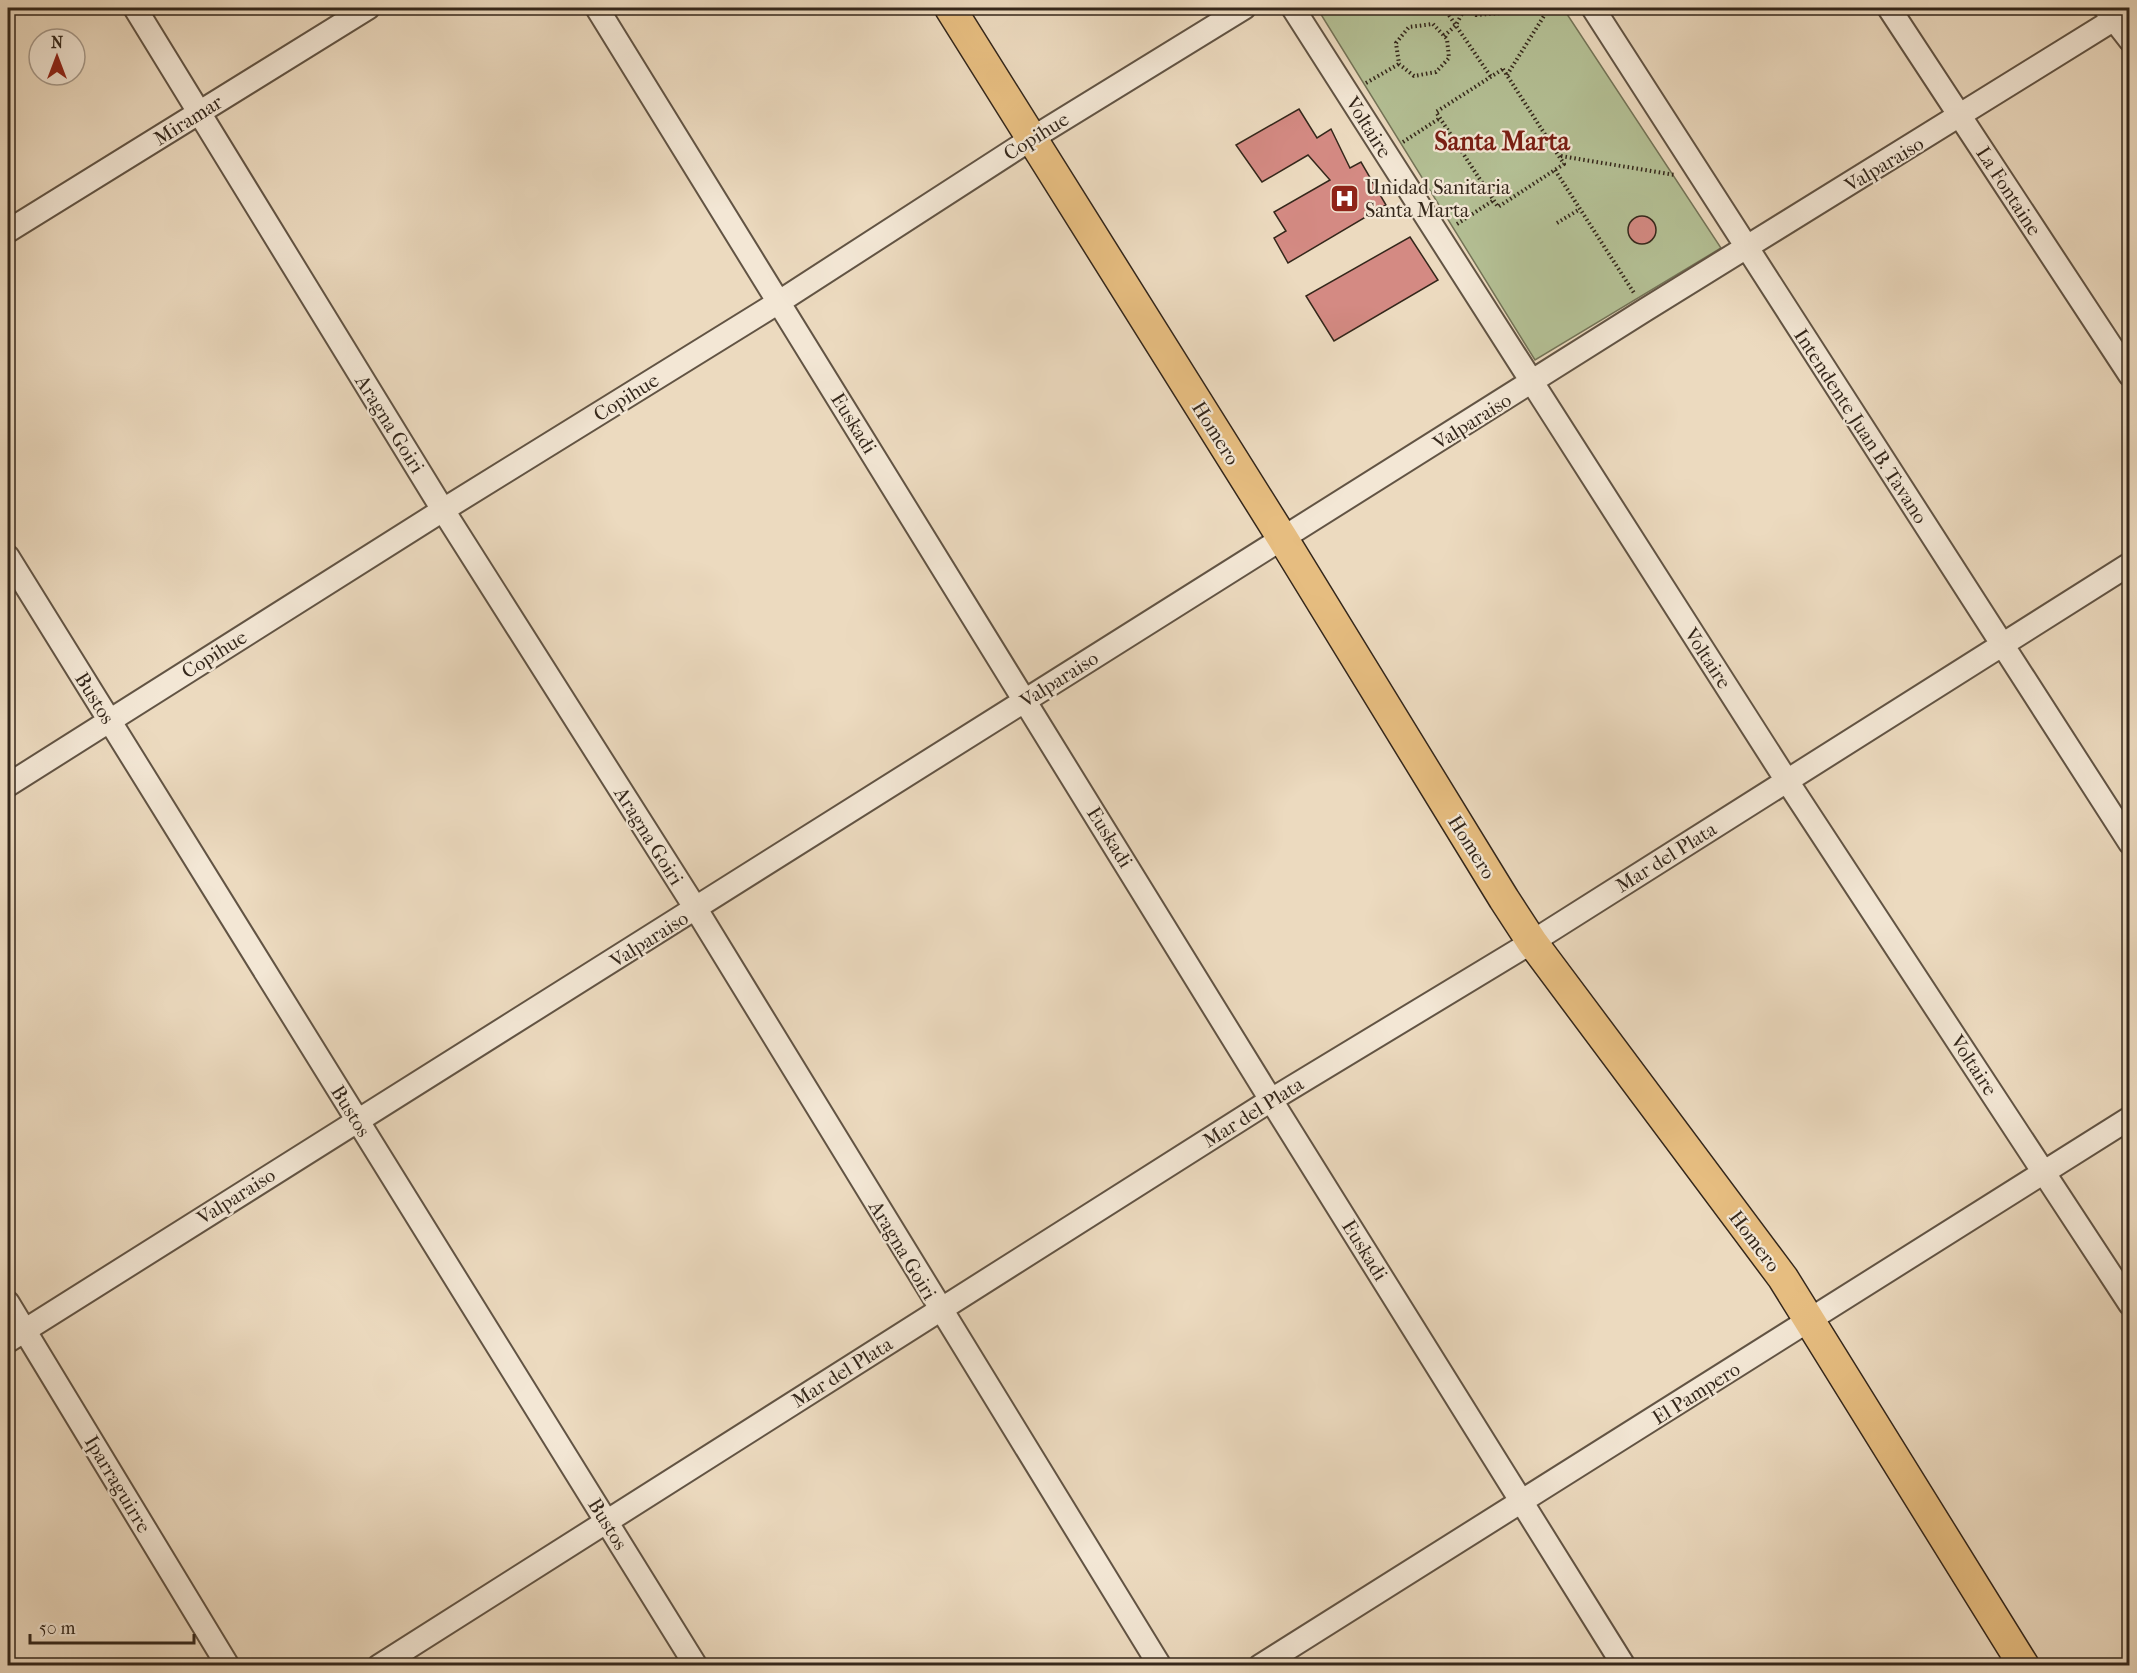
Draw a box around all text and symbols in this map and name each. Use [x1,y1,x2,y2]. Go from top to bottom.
north arrow [27,27,87,87]
text: N [51,33,64,52]
street label: Miramar [150,90,227,150]
street label: Voltaire [1340,92,1396,162]
street label: Copihue [999,107,1073,165]
district label: Santa Marta [1434,126,1571,157]
street label: Valparaiso [1840,132,1928,197]
street label: La Fontaine [1971,142,2046,240]
place label: Unidad Sanitaria Santa Marta [1365,176,1511,222]
hospital icon: Unidad Sanitaria Santa Marta [1328,183,1360,215]
street label: Intendente Juan B. Tavano [1789,325,1932,528]
street label: Copihue [589,368,663,426]
street label: Aragna Goiri [350,370,429,478]
street label: Valparaiso [1428,388,1516,455]
street label: Euskadi [826,389,881,458]
street label: Homero [1187,397,1244,469]
street label: Voltaire [1679,623,1736,693]
street label: Copihue [177,625,251,683]
street label: Valparaiso [1015,646,1103,713]
street label: Bustos [70,668,119,728]
street label: Aragna Goiri [609,782,688,890]
street label: Euskadi [1082,803,1137,872]
street label: Homero [1443,811,1500,883]
street label: Mar del Plata [1612,817,1721,897]
street label: Valparaiso [605,906,693,973]
street label: Voltaire [1945,1030,2002,1100]
street label: Mar del Plata [1199,1072,1308,1152]
street label: Bustos [326,1081,375,1141]
street label: Valparaiso [192,1163,280,1230]
street label: Aragna Goiri [864,1196,941,1304]
street label: Homero [1724,1206,1785,1276]
street label: Euskadi [1337,1216,1392,1285]
street label: Mar del Plata [788,1332,897,1412]
street label: El Pampero [1648,1357,1744,1429]
street label: Iparraguirre [80,1432,156,1537]
street label: Bustos [583,1494,632,1554]
scale bar [30,1607,194,1645]
text: 50 m [39,1618,76,1639]

